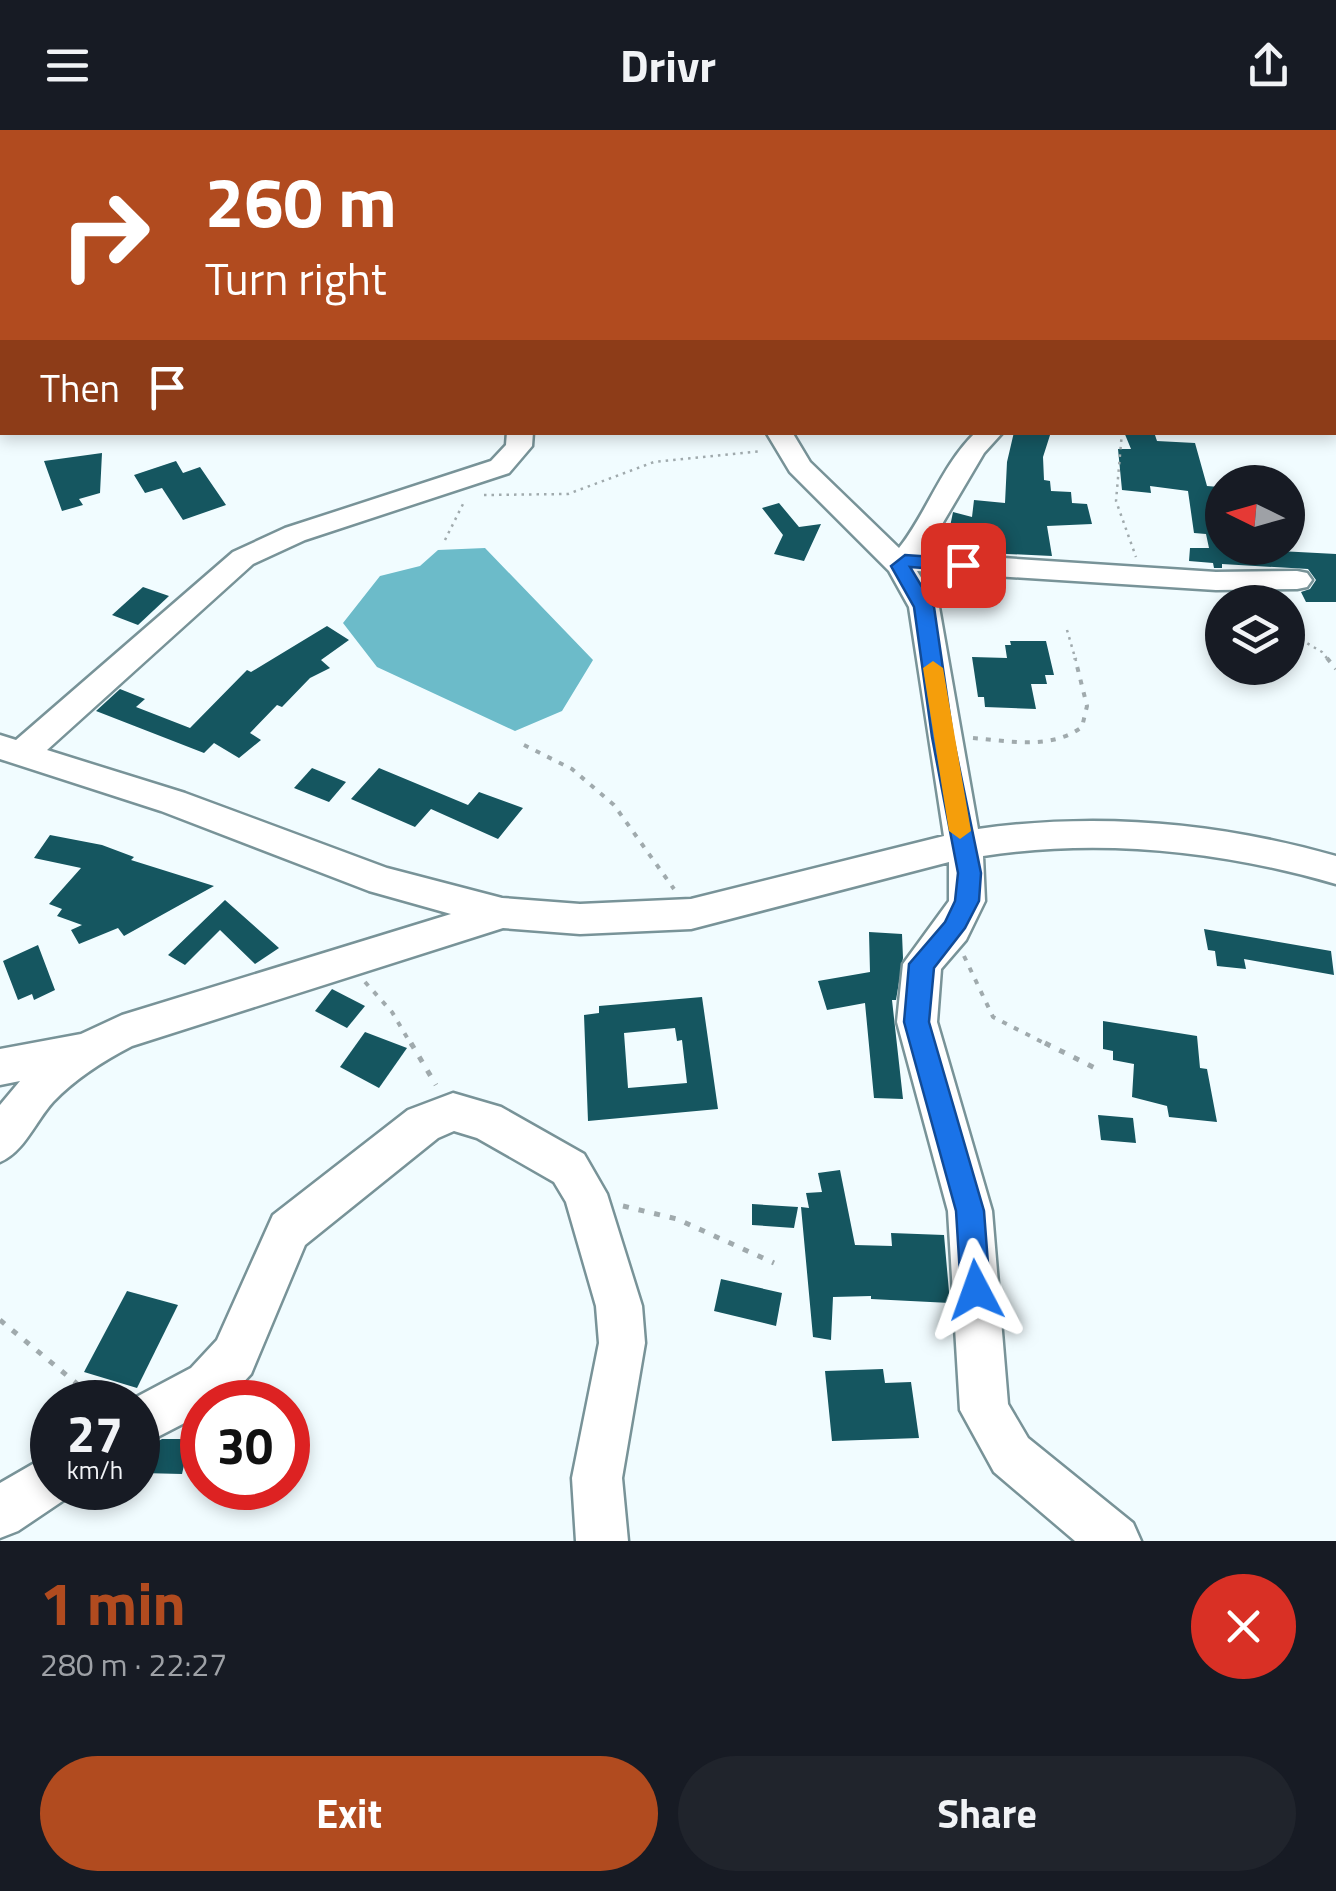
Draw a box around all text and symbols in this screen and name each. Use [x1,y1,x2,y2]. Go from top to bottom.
text: Drivr [620,31,716,99]
icon: menu [40,38,95,93]
icon: share [1241,38,1296,93]
text: 260 m [205,148,397,254]
icon: right [40,170,170,300]
text: Turn right [205,244,387,312]
text: Then [40,359,120,417]
icon: arrive [140,360,195,415]
north arrow [1205,465,1305,565]
map controls [1205,465,1305,685]
pin [921,523,1006,608]
icon: arrive [936,538,991,593]
button: layers [1205,585,1305,685]
position arrow [924,1238,1028,1342]
speed limit sign: 30 [180,1380,310,1510]
text: 27 [67,1395,123,1471]
text: km/h [67,1451,123,1489]
text: 1 min [40,1557,186,1648]
button: close [1191,1574,1296,1679]
text: 280 m · 22:27 [40,1640,227,1688]
button: Exit [40,1756,658,1871]
button: Share [678,1756,1296,1871]

